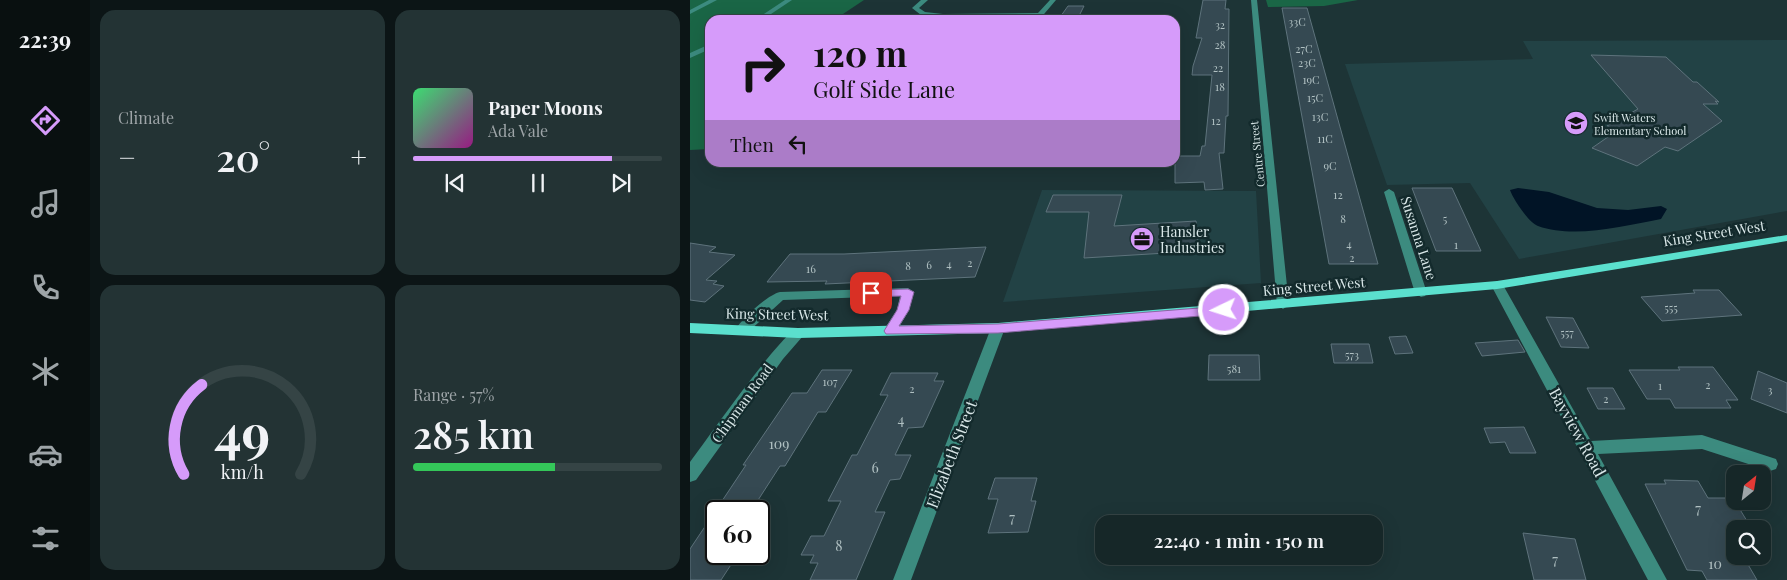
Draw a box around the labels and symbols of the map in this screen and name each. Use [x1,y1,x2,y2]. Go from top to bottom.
house number: 33C [1288,14,1306,29]
house number: 32 [1215,17,1225,32]
house number: 28 [1215,37,1226,52]
house number: 27C [1295,41,1313,56]
house number: 23C [1298,55,1316,70]
house number: 22 [1213,60,1223,75]
house number: 19C [1302,72,1320,87]
house number: 18 [1215,79,1225,94]
house number: 15C [1307,90,1323,105]
house number: 13C [1312,109,1328,124]
school or university icon: Swift Waters Elementary School [1563,110,1589,136]
place label: Swift Waters Elementary School [1594,110,1686,138]
house number: 12 [1211,113,1221,128]
street label: Centre Street [1246,120,1268,188]
house number: 11C [1317,131,1333,146]
house number: 9C [1323,158,1337,173]
house number: 12 [1333,187,1343,202]
street label: Susanna Lane [1397,194,1441,282]
house number: 8 [1340,211,1346,226]
house number: 5 [1443,211,1448,226]
street label: King Street West [1662,215,1767,250]
place label: Hansler Industries [1160,222,1224,257]
office icon: Hansler Industries [1129,226,1155,252]
house number: 4 [1346,236,1352,251]
house number: 1 [1454,237,1458,252]
house number: 2 [1349,250,1355,265]
house number: 2 [967,255,973,270]
house number: 4 [946,256,952,271]
house number: 6 [926,257,932,272]
house number: 8 [905,258,911,273]
house number: 16 [806,261,816,276]
pin [850,272,892,314]
street label: King Street West [1262,272,1367,300]
position arrow [1197,283,1249,335]
house number: 555 [1664,300,1678,315]
street label: King Street West [725,304,830,324]
house number: 557 [1560,325,1574,340]
house number: 573 [1345,347,1359,362]
street label: Chipman Road [707,360,777,446]
house number: 581 [1227,361,1241,376]
house number: 107 [822,374,838,389]
house number: 2 [1705,377,1711,392]
house number: 1 [1658,378,1662,393]
house number: 2 [909,381,915,396]
house number: 3 [1768,382,1773,397]
street label: Bayview Road [1545,384,1611,480]
house number: 2 [1603,391,1609,406]
street label: Elizabeth Street [921,397,981,511]
house number: 4 [898,410,905,429]
house number: 109 [769,434,789,453]
house number: 6 [871,458,879,477]
north arrow [1726,465,1771,510]
house number: 7 [1695,499,1701,518]
speed limit sign: 60 [705,500,770,565]
house number: 7 [1009,508,1015,527]
house number: 8 [835,536,843,555]
house number: 7 [1552,550,1558,569]
house number: 10 [1708,554,1722,573]

